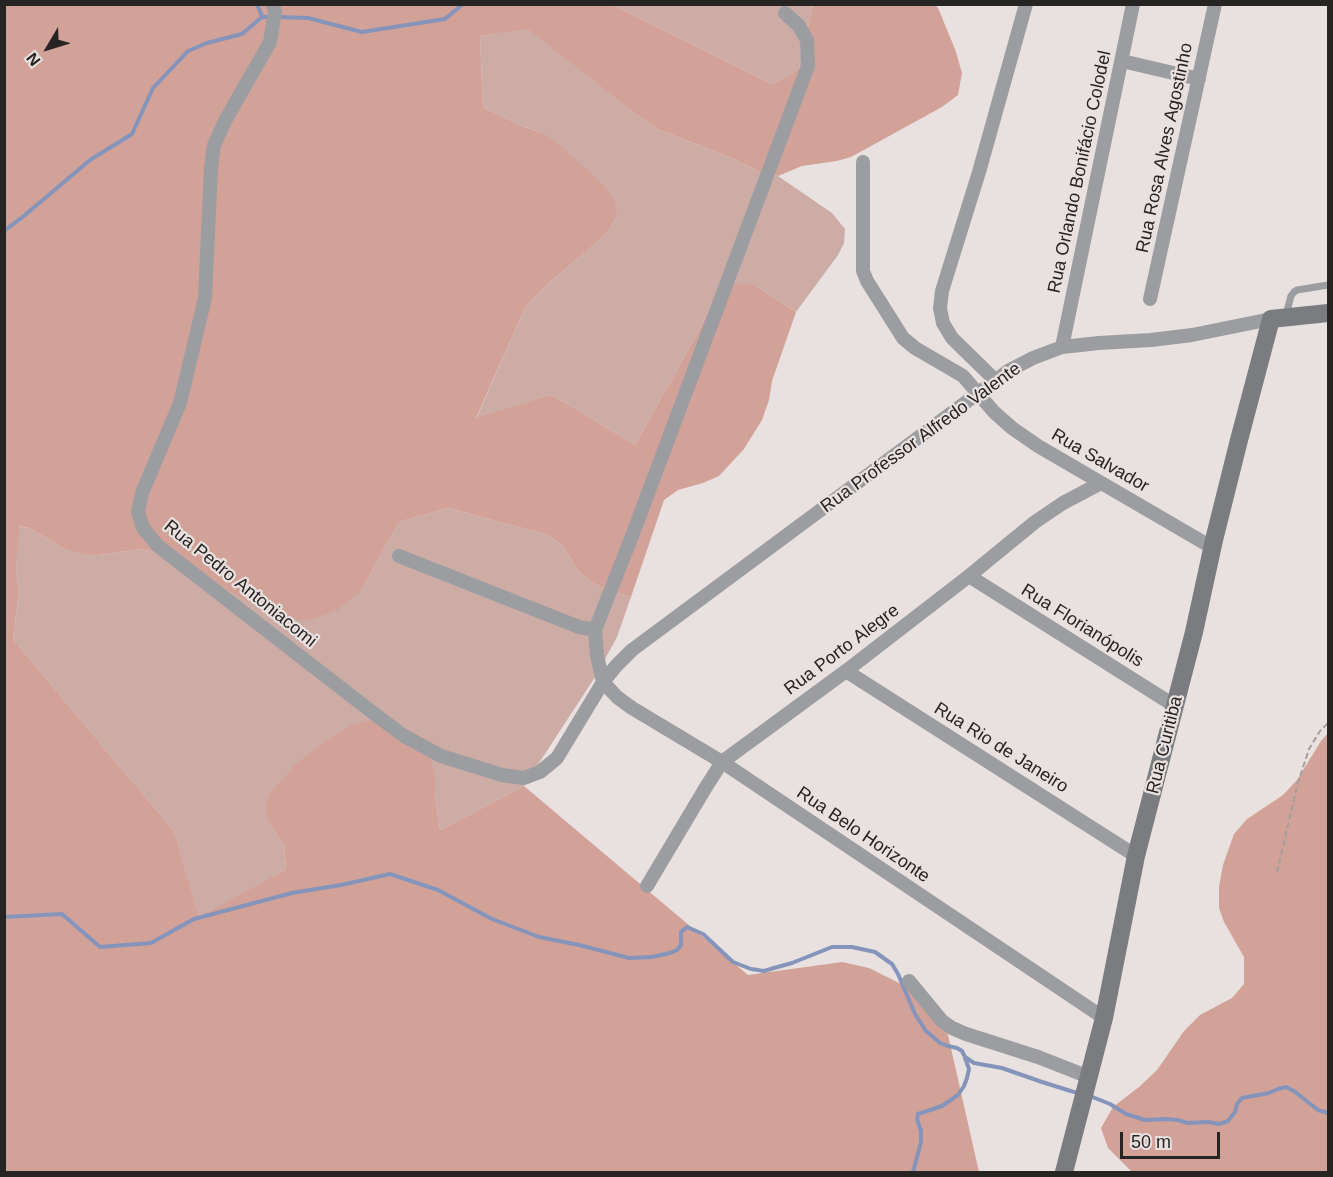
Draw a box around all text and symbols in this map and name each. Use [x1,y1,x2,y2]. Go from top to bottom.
north arrow [18,18,78,78]
street label: Rua Rosa Alves Agostinho [1132,41,1198,255]
street label: Rua Orlando Bonifácio Colodel [1044,49,1116,295]
text: N [23,50,44,69]
street label: Rua Professor Alfredo Valente [817,358,1025,518]
street label: Rua Salvador [1047,424,1153,498]
street label: Rua Pedro Antoniacomi [159,516,321,652]
street label: Rua Florianópolis [1017,580,1147,672]
street label: Rua Porto Alegre [780,600,904,700]
street label: Rua Curitiba [1142,694,1188,796]
street label: Rua Rio de Janeiro [930,698,1072,798]
street label: Rua Belo Horizonte [792,782,934,888]
scale bar [1123,1120,1224,1158]
text: 50 m [1131,1132,1171,1152]

